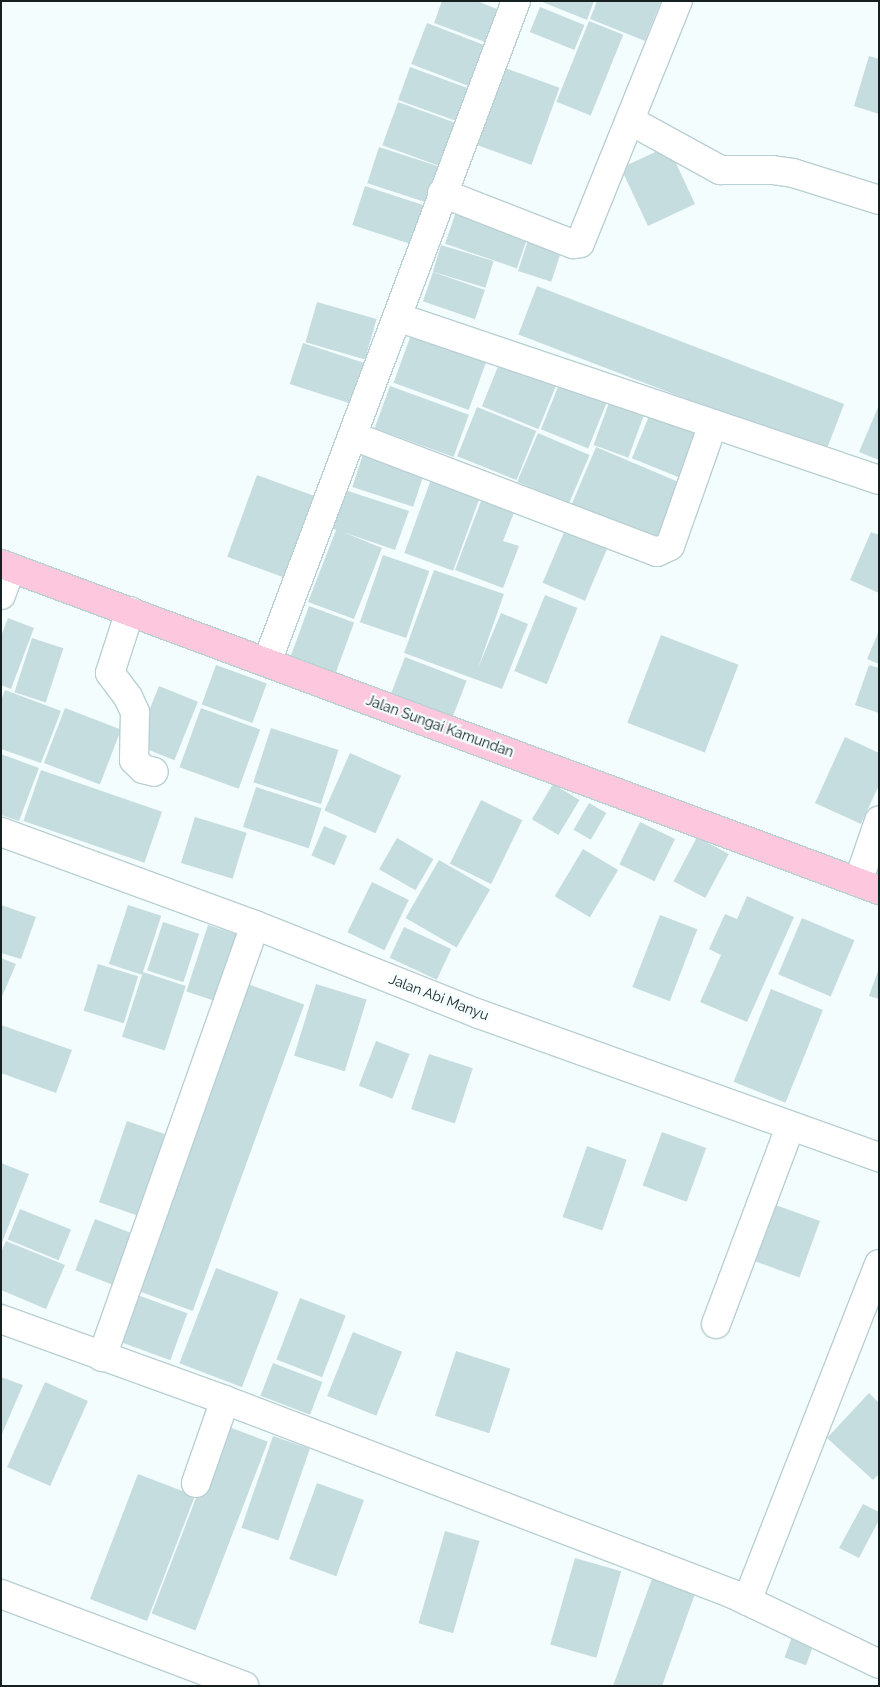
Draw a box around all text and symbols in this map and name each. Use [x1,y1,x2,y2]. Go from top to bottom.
street label: Jalan Sungai Kamundan [364,691,516,761]
street label: Jalan Abi Manyu [387,970,491,1024]

